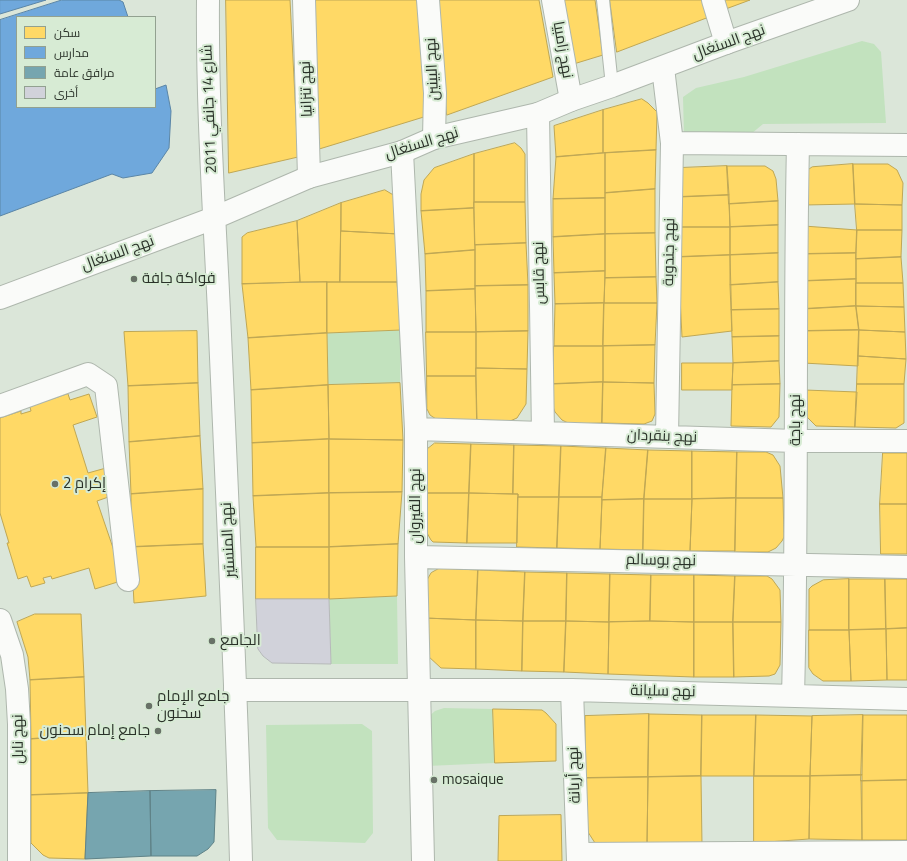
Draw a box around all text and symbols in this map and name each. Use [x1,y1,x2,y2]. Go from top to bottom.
legend [16,16,156,108]
street label: نهج زامبيا [548,20,576,80]
street label: نهج السنغال [690,22,768,64]
text: سكن [54,23,80,42]
street label: نهج البينين [422,37,444,101]
text: مدارس [54,43,89,62]
street label: شارع 14 جانفي 2011 [199,44,221,174]
street label: نهج تنزانيا [297,60,317,118]
text: مرافق عامة [54,63,114,82]
text: أخرى [54,83,78,102]
street label: نهج السنغال [383,124,461,164]
street label: نهج جندوبة [660,218,680,286]
street label: نهج السنغال [79,233,157,275]
street label: نهج قابس [530,241,550,305]
place label: فواكة جافة [142,270,216,288]
marker: فواكة جافة [129,274,139,284]
street label: نهج باجة [787,394,805,446]
street label: نهج بنقردان [627,427,697,447]
street label: نهج القيروان [407,468,425,544]
place label: إكرام 2 [63,475,106,493]
marker: إكرام 2 [50,479,60,489]
street label: نهج المنستير [218,502,240,578]
street label: نهج بوسالم [626,551,696,571]
place label: الجامع [220,632,261,650]
marker: الجامع [207,636,217,646]
street label: نهج سليانة [630,682,696,702]
place label: جامع الإمام سحنون [157,688,229,723]
marker: جامع الإمام سحنون [144,701,154,711]
street label: نهج نابل [10,714,28,764]
place label: جامع إمام سحنون [40,722,150,740]
marker: جامع إمام سحنون [153,726,163,736]
street label: نهج أريانة [565,746,585,804]
place label: mosaique [442,771,504,789]
marker: mosaique [429,775,439,785]

